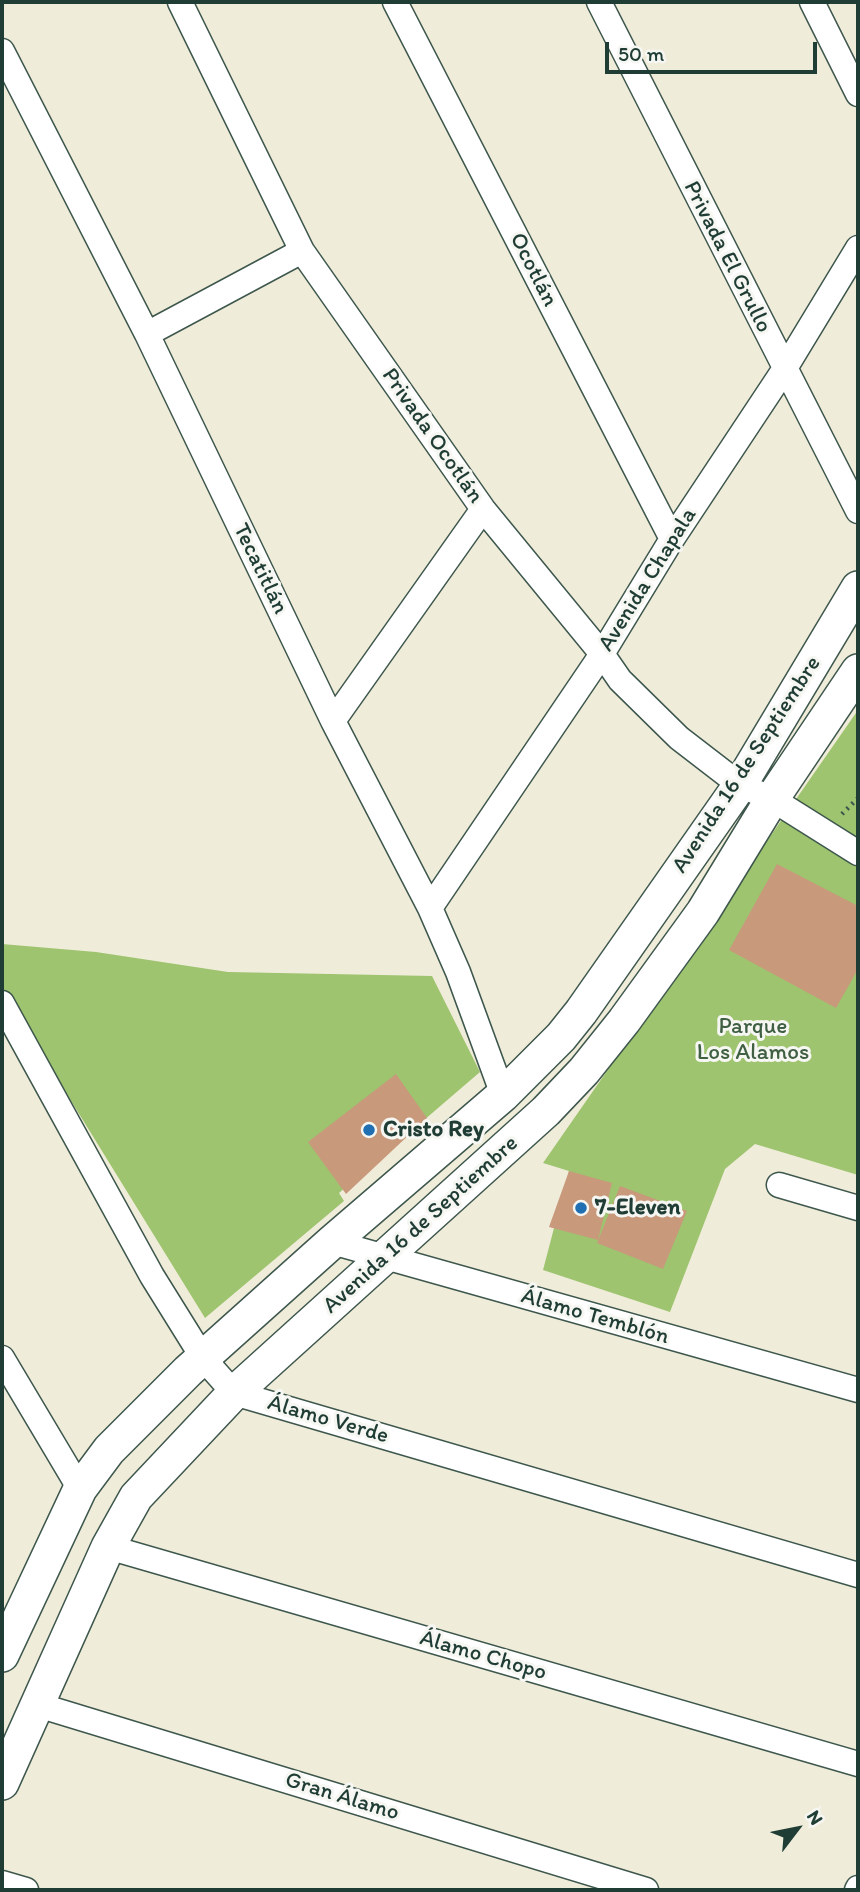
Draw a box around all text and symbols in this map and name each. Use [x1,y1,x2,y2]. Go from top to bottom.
scale bar [608,28,820,72]
text: 50 m [618,41,664,66]
street label: Privada El Grullo [677,177,777,337]
street label: Ocotlán [503,228,563,312]
street label: Privada Ocotlán [375,363,489,509]
street label: Avenida Chapala [593,503,703,657]
street label: Tecatitlán [226,519,294,619]
street label: Avenida 16 de Septiembre [666,651,828,879]
park label: Parque Los Alamos [697,1013,809,1067]
place label: Cristo Rey [383,1116,484,1144]
marker: Cristo Rey [361,1122,377,1138]
street label: Avenida 16 de Septiembre [318,1130,524,1320]
place label: 7-Eleven [595,1194,680,1222]
marker: 7-Eleven [573,1200,589,1216]
street label: Álamo Temblón [518,1283,672,1351]
street label: Álamo Verde [264,1390,392,1450]
street label: Álamo Chopo [416,1625,550,1687]
street label: Gran Álamo [282,1767,402,1827]
north arrow [762,1794,832,1864]
text: N [802,1806,828,1829]

